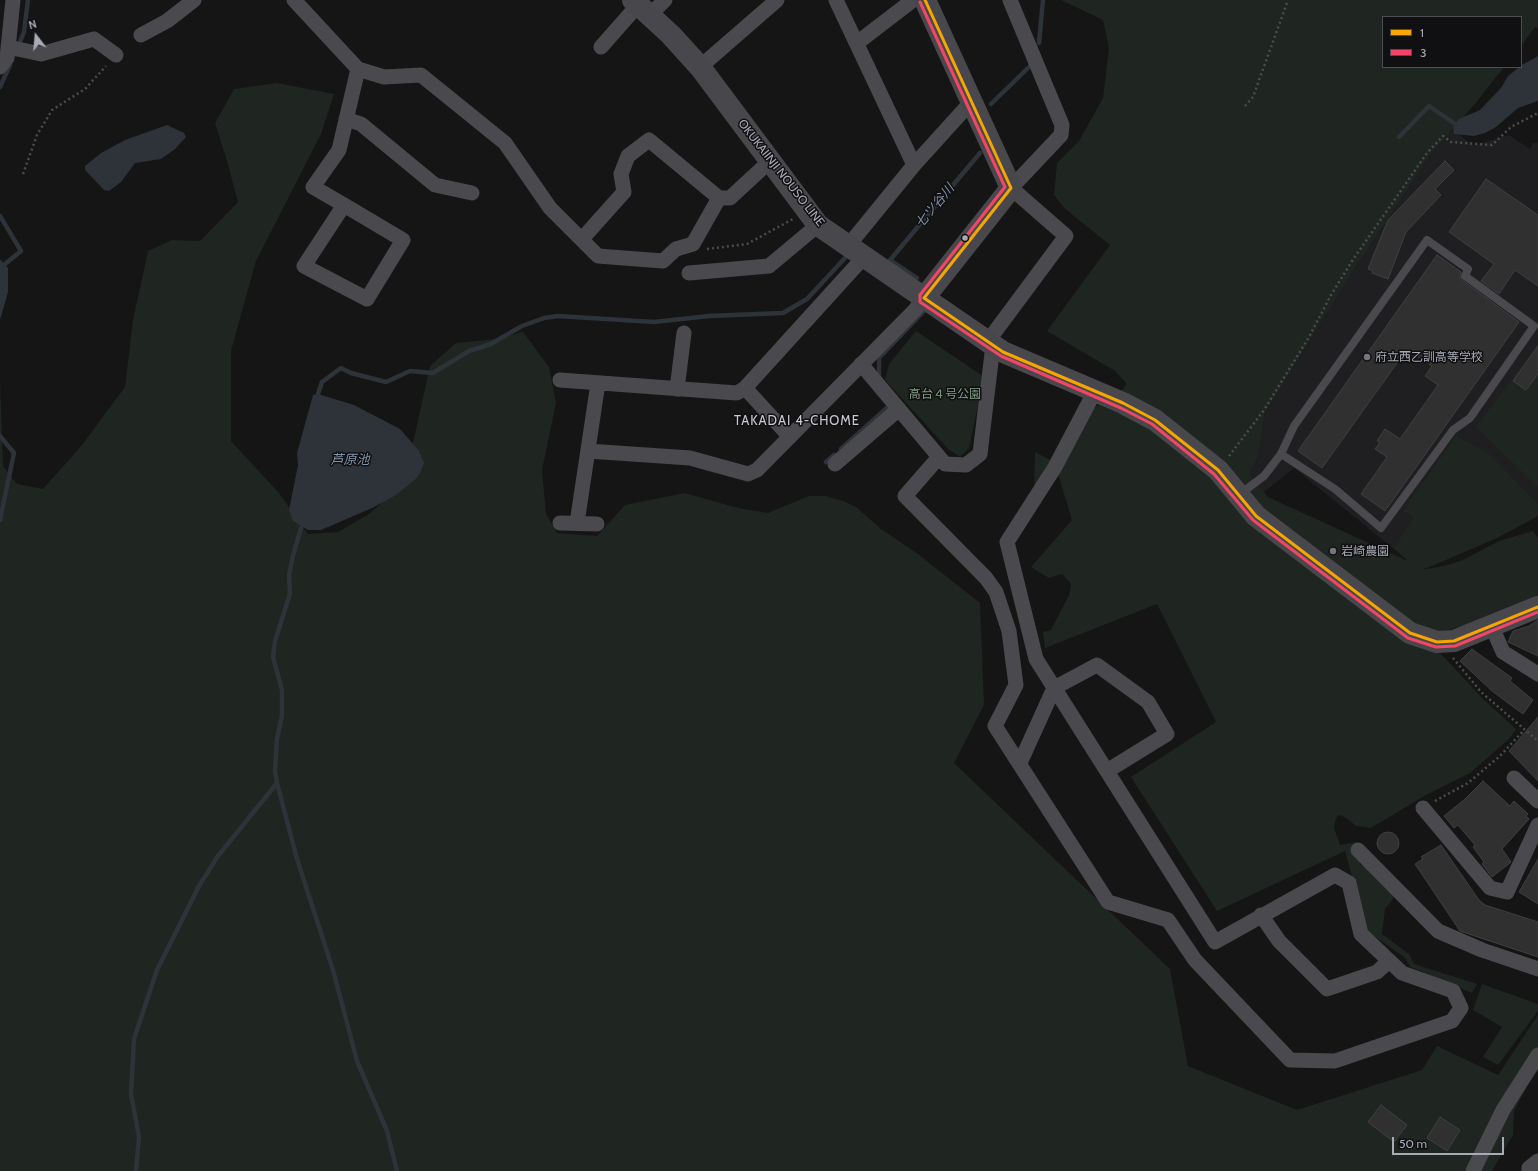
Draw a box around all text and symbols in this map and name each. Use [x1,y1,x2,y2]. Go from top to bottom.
north arrow [16,16,56,56]
legend [1382,16,1522,68]
text: N [27,17,38,32]
text: 1 [1420,25,1424,40]
text: 3 [1420,45,1427,60]
street label: OKUKAIINJI NOUSO LINE [735,117,827,229]
water label: 七ツ谷川 [912,181,958,231]
unlabelled marker [960,233,970,243]
place label: 府立西乙訓高等学校 [1375,350,1483,364]
marker: 府立西乙訓高等学校 [1362,352,1372,362]
park label: 高台４号公園 [909,387,981,401]
district label: TAKADAI 4-CHOME [734,413,860,429]
water label: 芦原池 [331,452,369,468]
place label: 岩崎農園 [1341,544,1389,558]
marker: 岩崎農園 [1328,546,1338,556]
scale bar [1394,1129,1506,1155]
text: 50 m [1399,1136,1427,1151]

